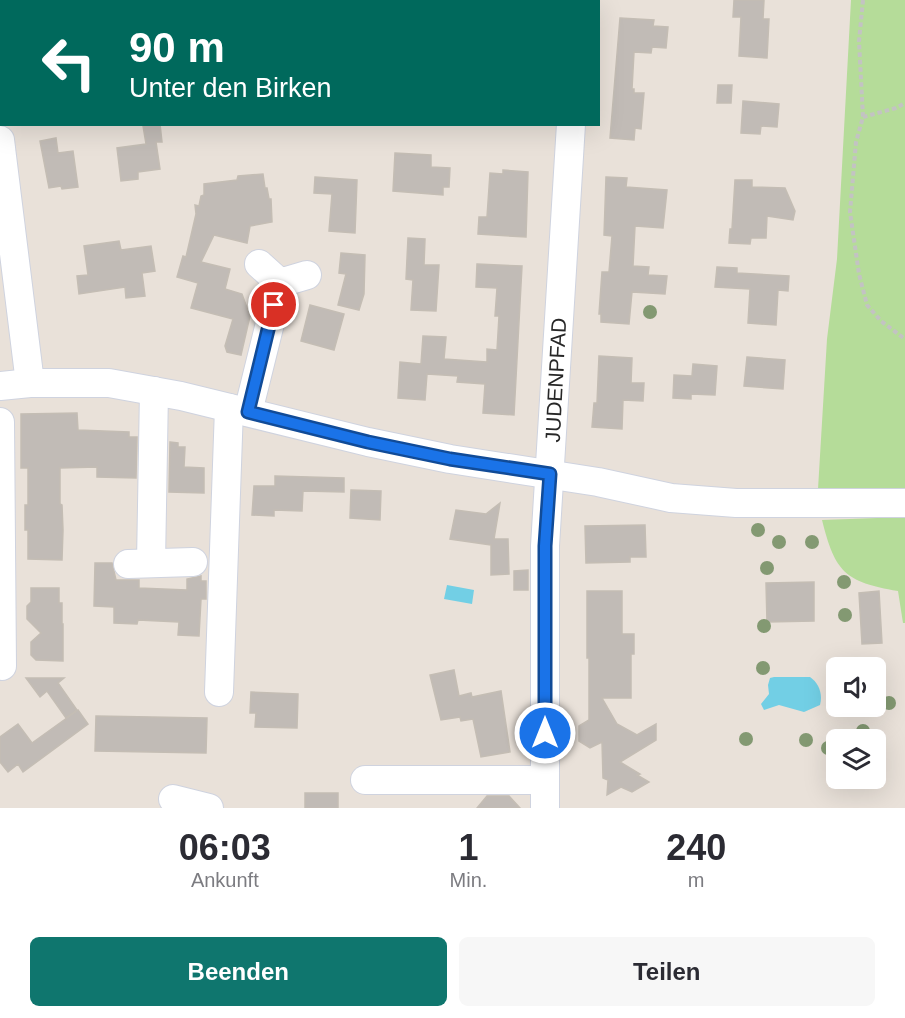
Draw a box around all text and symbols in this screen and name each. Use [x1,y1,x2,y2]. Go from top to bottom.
icon: left [30,24,108,102]
text: 90 m [129,24,225,71]
text: Unter den Birken [129,73,332,103]
pin [248,279,299,330]
icon: arrive [257,288,290,321]
street label: JUDENPFAD [541,317,570,443]
map controls [826,657,886,789]
button: sound [826,657,886,717]
position arrow [513,701,577,765]
button: layers [826,729,886,789]
text: 06:03 [179,827,271,868]
text: 1 [458,827,478,868]
text: 240 [666,827,726,868]
text: Ankunft [191,869,259,891]
text: Min. [450,869,487,891]
text: m [688,869,705,891]
button: Beenden [30,937,447,1006]
button: Teilen [459,937,875,1006]

